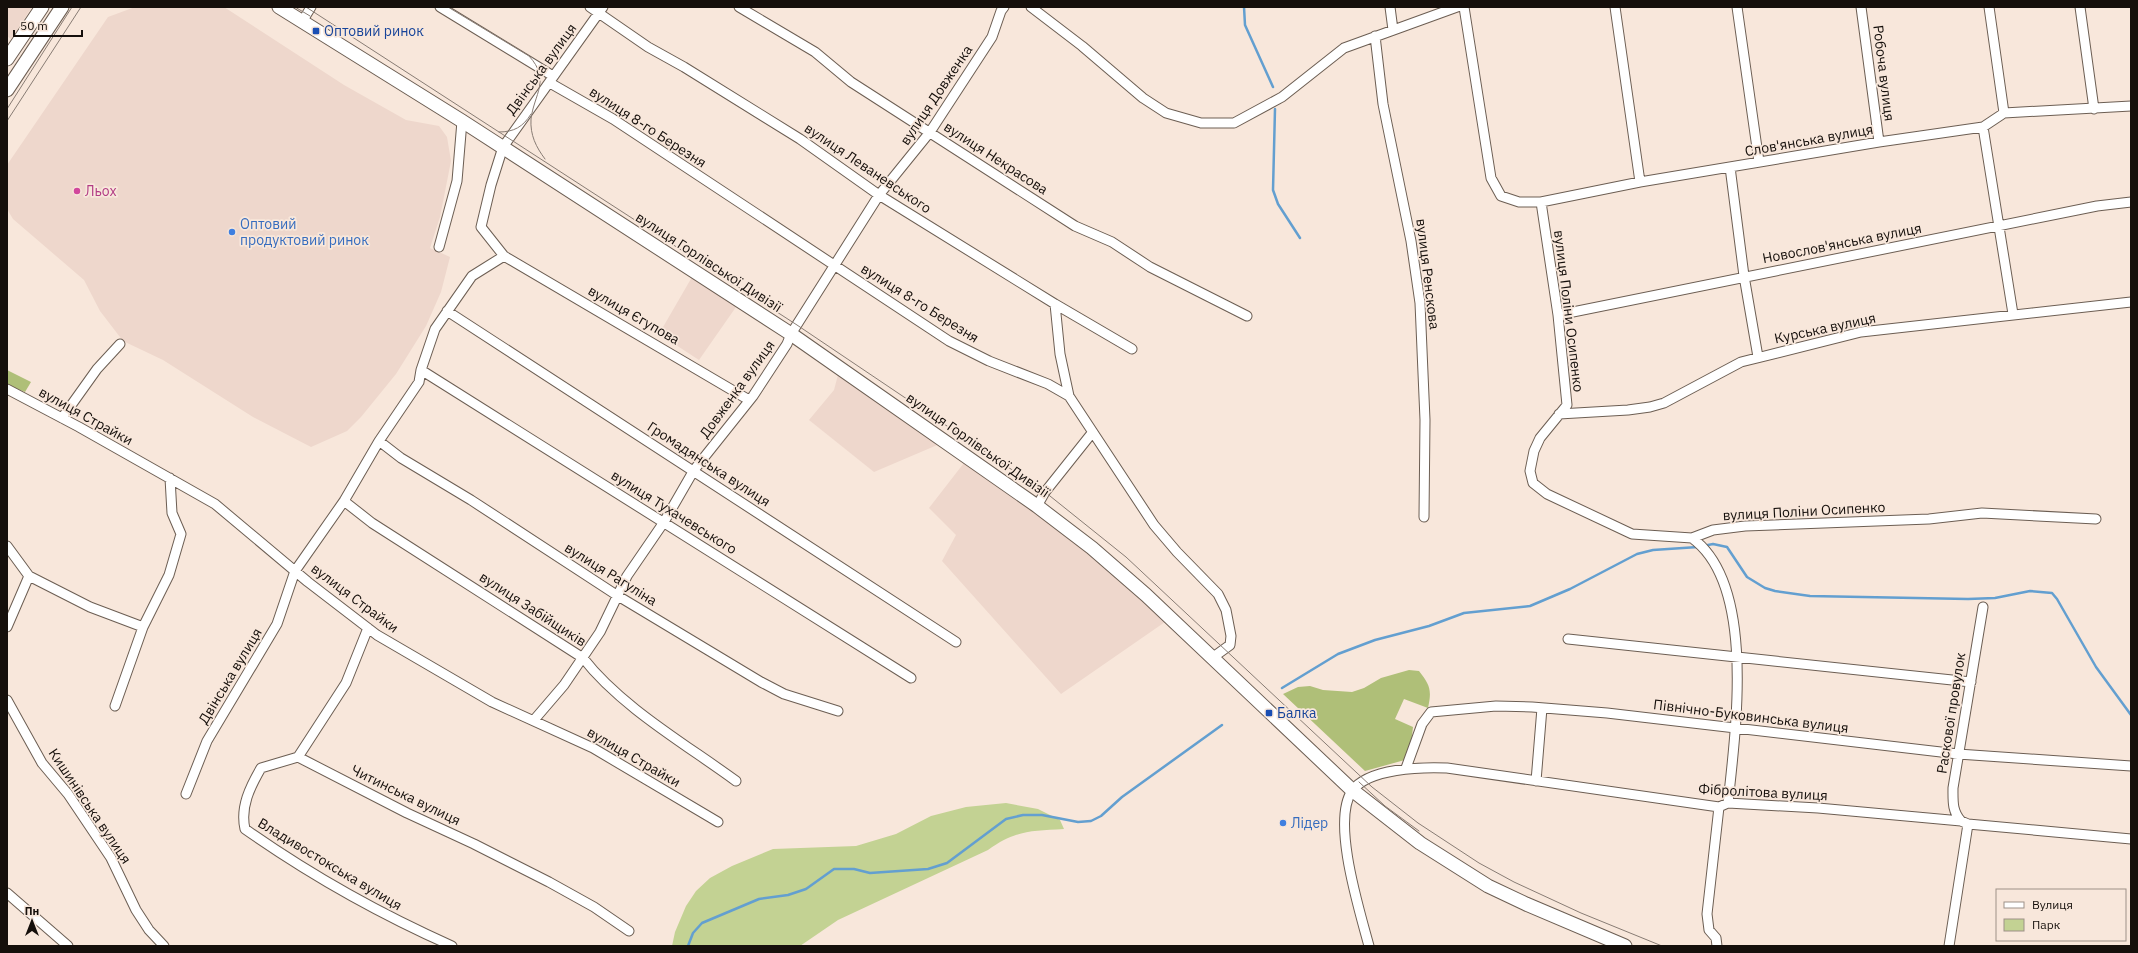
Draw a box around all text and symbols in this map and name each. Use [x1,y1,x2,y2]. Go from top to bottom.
scale bar [14,12,82,38]
text: 50 m [20,18,48,33]
street label: Двінська вулиця [502,20,580,118]
place label: Оптовий ринок [324,22,424,40]
street label: Робоча вулиця [1869,24,1899,122]
marker: Оптовий ринок [311,26,321,36]
street label: вулиця Довженка [896,41,976,148]
street label: вулиця 8-го Березня [586,82,710,172]
street label: вулиця Некрасова [940,118,1052,199]
street label: вулиця Леваневського [801,119,935,217]
street label: Слов'янська вулиця [1743,120,1875,160]
place label: Льох [85,182,117,200]
marker: Льох [72,186,82,196]
street label: вулиця Горлівської Дивізії [632,208,786,316]
place label: Оптовий продуктовий ринок [240,215,369,249]
street label: вулиця Ренскова [1412,218,1444,331]
street label: Новослов'янська вулиця [1761,219,1923,267]
marker: Оптовий продуктовий ринок [227,227,237,237]
street label: вулиця Поліни Осипенко [1550,229,1588,393]
street label: вулиця 8-го Березня [858,259,982,347]
street label: вулиця Єгупова [585,281,684,349]
street label: Курська вулиця [1773,308,1877,348]
street label: Довженка вулиця [695,336,779,442]
street label: вулиця Страйки [36,383,136,449]
street label: вулиця Горлівської Дивізії [903,389,1054,502]
street label: Громадянська вулиця [644,418,774,510]
street label: вулиця Тухачевського [608,466,740,558]
street label: вулиця Поліни Осипенко [1722,498,1886,524]
street label: вулиця Рагуліна [561,538,661,610]
street label: вулиця Страйки [308,559,402,637]
street label: вулиця Забійщиків [476,568,590,650]
street label: Двінська вулиця [194,625,266,727]
street label: Раскової провулок [1933,651,1970,775]
street label: Північно-Буковинська вулиця [1652,695,1850,737]
place label: Балка [1277,704,1317,722]
marker: Балка [1264,708,1274,718]
street label: вулиця Страйки [584,723,684,791]
street label: Кишинівська вулиця [45,745,135,867]
street label: Читинська вулиця [348,761,464,829]
street label: Фібролітова вулиця [1698,780,1828,804]
street label: Владивостокська вулиця [255,814,405,914]
place label: Лідер [1291,814,1328,832]
marker: Лідер [1278,818,1288,828]
legend [1996,889,2126,941]
text: Вулиця [2032,897,2073,912]
north arrow [12,901,52,941]
text: Пн [25,904,39,918]
text: Парк [2032,917,2061,932]

